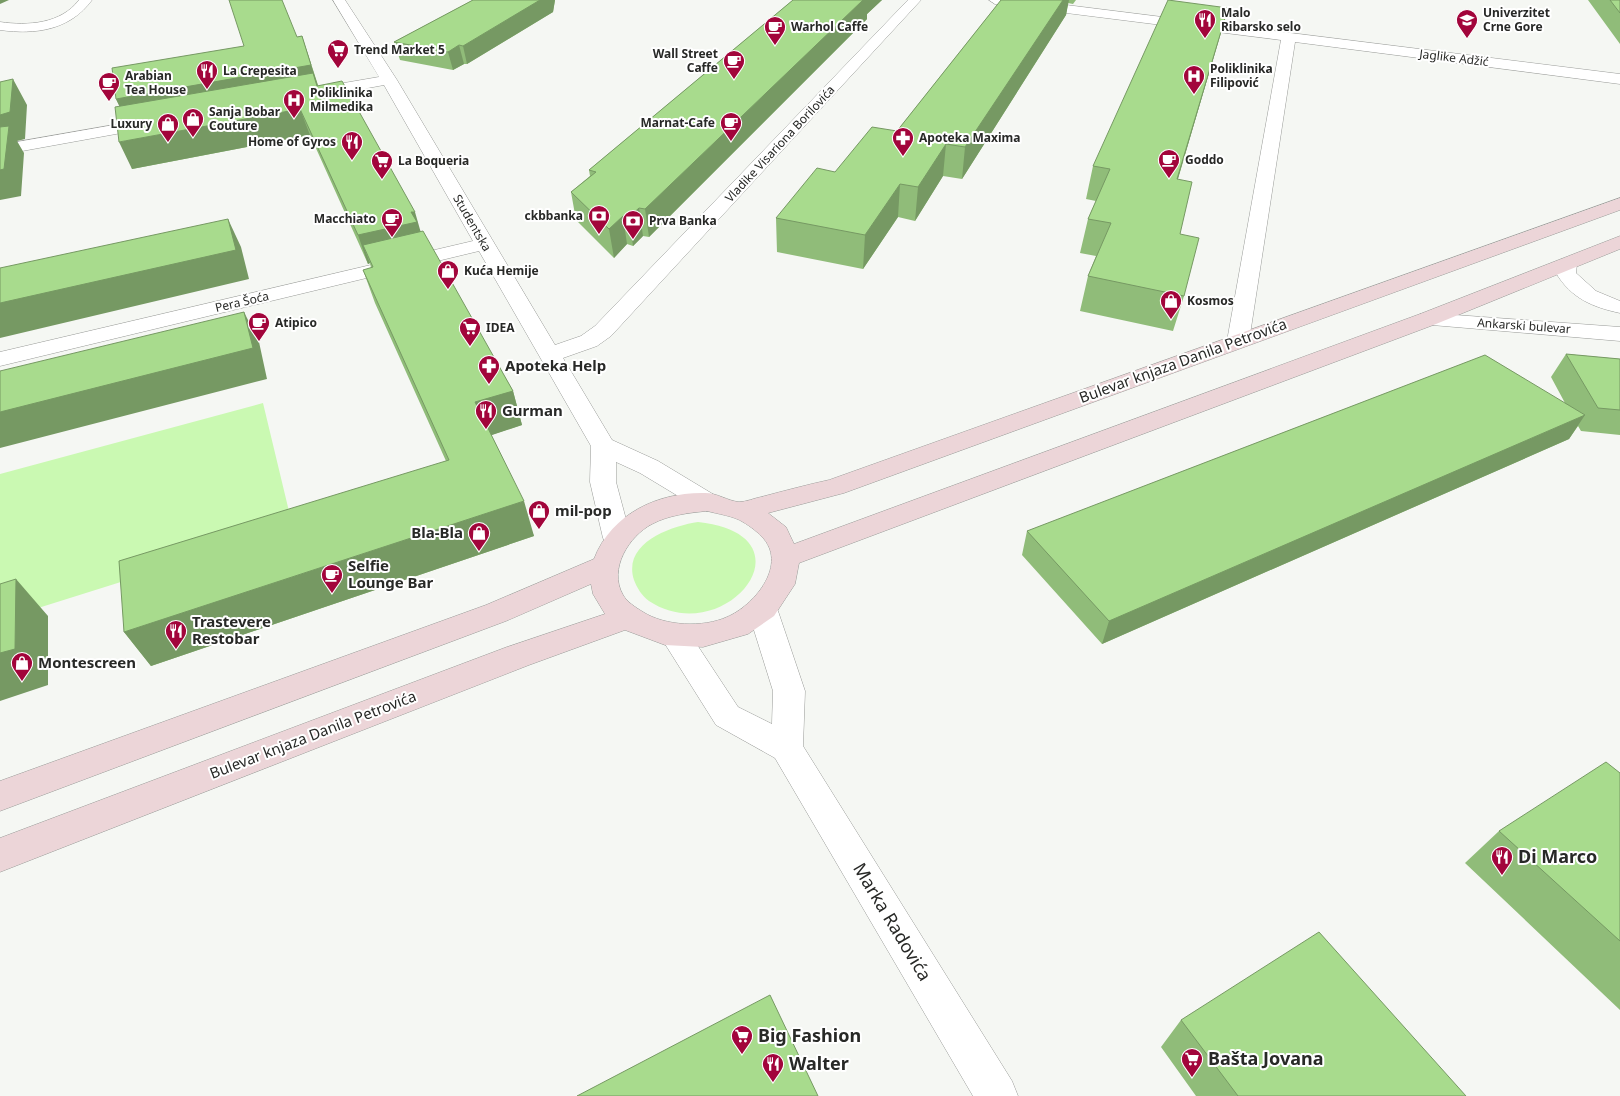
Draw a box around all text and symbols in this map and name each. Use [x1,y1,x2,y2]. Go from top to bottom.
place label: Malo Ribarsko selo [1221,4,1301,35]
place label: Univerzitet Crne Gore [1483,4,1550,35]
restaurant icon: Malo Ribarsko selo [1193,8,1217,39]
school or university icon: Univerzitet Crne Gore [1455,8,1479,39]
cafe icon: Warhol Caffe [763,15,787,46]
place label: Warhol Caffe [791,18,868,35]
supermarket icon: Trend Market 5 [326,38,350,69]
place label: Trend Market 5 [354,41,445,58]
place label: Wall Street Caffe [653,45,718,76]
street label: Jaglike Adžić [1418,45,1490,70]
cafe icon: Wall Street Caffe [722,49,746,80]
restaurant icon: La Crepesita [195,59,219,90]
place label: Poliklinika Filipović [1210,60,1273,91]
place label: La Crepesita [223,62,297,79]
hospital icon: Poliklinika Filipović [1182,64,1206,95]
place label: Arabian Tea House [125,67,186,98]
cafe icon: Arabian Tea House [97,71,121,102]
street label: Vladike Visariona Borilovića [721,82,838,206]
place label: Poliklinika Milmedika [310,84,373,115]
hospital icon: Poliklinika Milmedika [282,88,306,119]
place label: Sanja Bobar Couture [209,103,281,134]
shop icon: Sanja Bobar Couture [181,107,205,138]
cafe icon: Marnat-Cafe [719,111,743,142]
shop icon: Luxury [156,112,180,143]
place label: Marnat-Cafe [640,114,715,131]
place label: Luxury [111,115,152,132]
pharmacy icon: Apoteka Maxima [891,126,915,157]
place label: Apoteka Maxima [919,129,1020,146]
restaurant icon: Home of Gyros [340,130,364,161]
place label: Home of Gyros [248,133,336,150]
cafe icon: Goddo [1157,148,1181,179]
supermarket icon: La Boqueria [370,149,394,180]
place label: Goddo [1185,151,1224,168]
place label: La Boqueria [398,152,469,169]
street label: Studentska [449,191,496,254]
bank icon: ckbbanka [587,204,611,235]
cafe icon: Macchiato [380,207,404,238]
place label: ckbbanka [525,207,583,224]
bank icon: Prva Banka [621,209,645,240]
place label: Macchiato [314,210,376,227]
place label: Prva Banka [649,212,717,229]
shop icon: Kuća Hemije [436,259,460,290]
place label: Kuća Hemije [464,262,539,279]
street label: Pera Šoća [213,287,271,316]
shop icon: Kosmos [1159,289,1183,320]
place label: Kosmos [1187,292,1234,309]
cafe icon: Atipico [247,311,271,342]
street label: Bulevar knjaza Danila Petrovića [1076,313,1289,407]
place label: Atipico [275,314,317,331]
street label: Ankarski bulevar [1477,314,1571,337]
supermarket icon: IDEA [458,316,482,347]
place label: IDEA [486,319,515,336]
pharmacy icon: Apoteka Help [477,354,501,385]
place label: Apoteka Help [505,355,606,375]
restaurant icon: Gurman [474,399,498,430]
place label: Gurman [502,400,563,420]
shop icon: mil-pop [527,499,551,530]
place label: mil-pop [555,500,612,520]
shop icon: Bla-Bla [467,521,491,552]
place label: Bla-Bla [411,522,463,542]
place label: Selfie Lounge Bar [348,555,434,592]
cafe icon: Selfie Lounge Bar [320,563,344,594]
place label: Trastevere Restobar [192,611,271,648]
restaurant icon: Trastevere Restobar [164,619,188,650]
shop icon: Montescreen [10,651,34,682]
place label: Montescreen [38,652,136,672]
street label: Bulevar knjaza Danila Petrovića [207,685,419,783]
place label: Di Marco [1518,844,1597,868]
restaurant icon: Di Marco [1490,845,1514,876]
street label: Marka Radovića [848,858,938,985]
place label: Big Fashion [758,1023,861,1047]
supermarket icon: Big Fashion [730,1024,754,1055]
place label: Bašta Jovana [1208,1046,1323,1070]
supermarket icon: Bašta Jovana [1180,1047,1204,1078]
place label: Walter [789,1051,849,1075]
restaurant icon: Walter [761,1052,785,1083]

